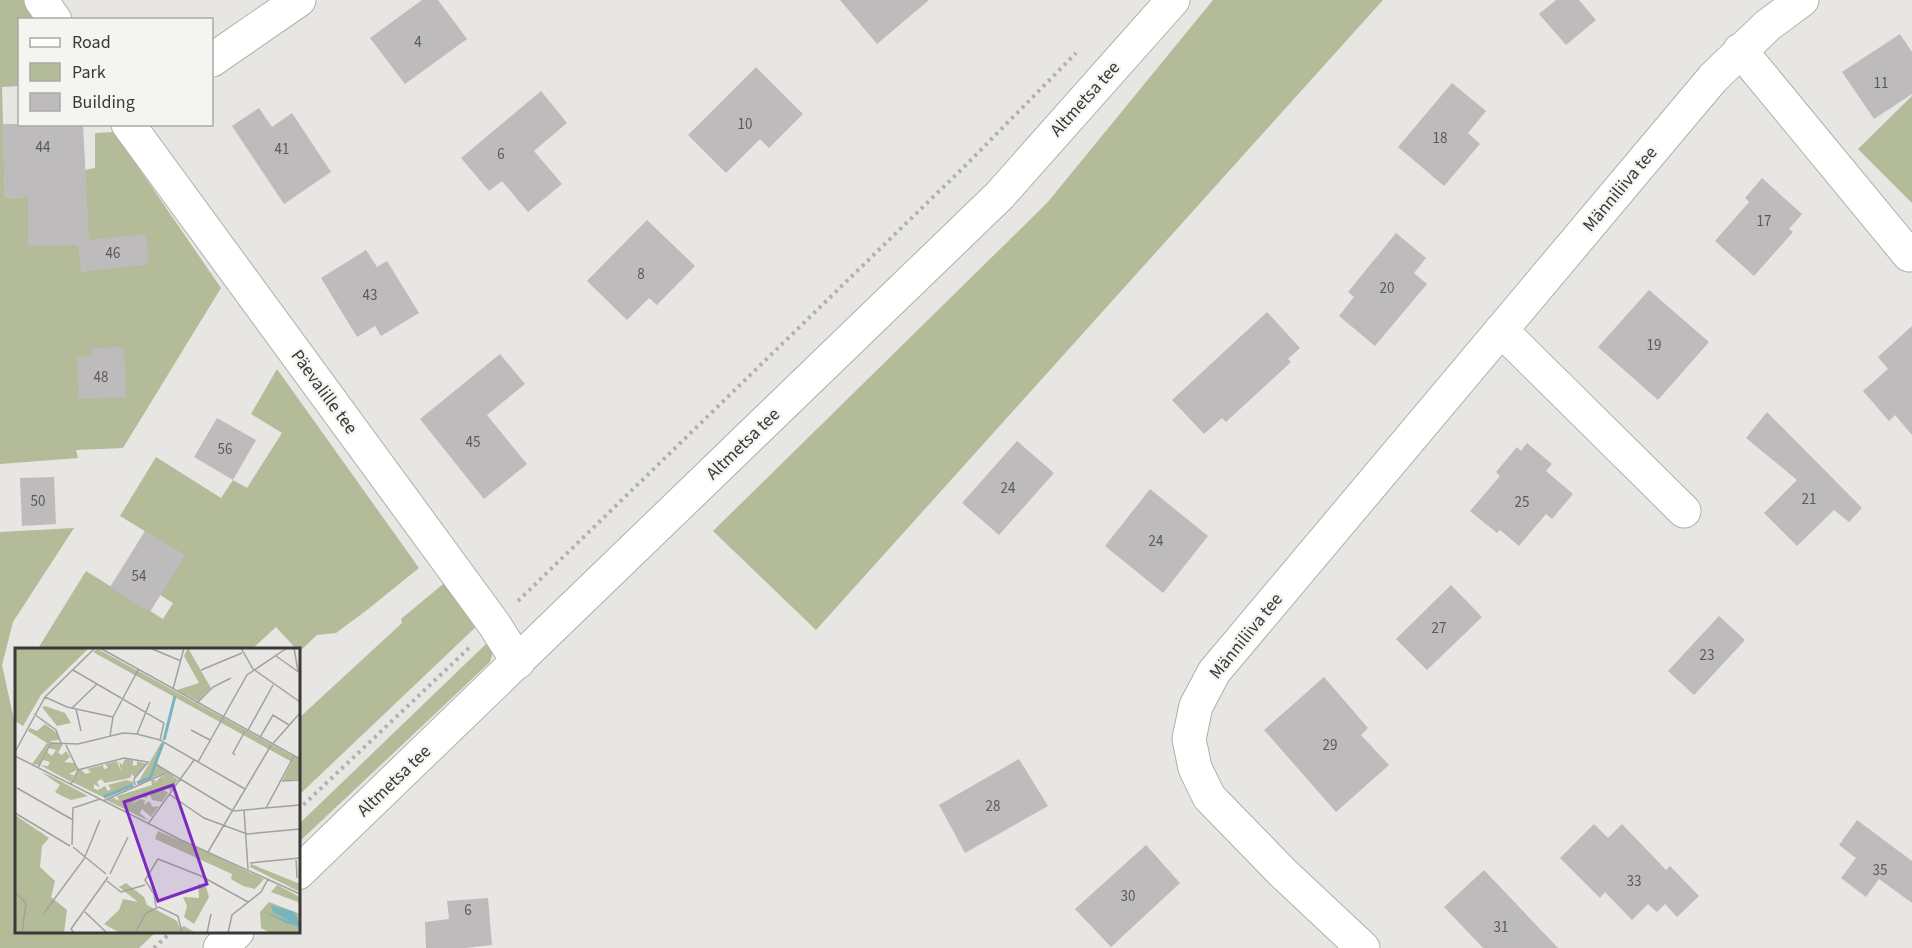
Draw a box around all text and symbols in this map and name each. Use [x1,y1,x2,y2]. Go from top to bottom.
legend [18,18,213,126]
text: Road [72,30,111,55]
house number: 4 [414,32,422,53]
street label: Altmetsa tee [1044,56,1126,142]
text: Park [72,60,106,85]
house number: 11 [1874,73,1888,94]
text: Building [72,90,135,115]
house number: 10 [738,114,752,135]
house number: 18 [1433,128,1447,149]
house number: 44 [36,137,51,158]
house number: 41 [275,139,289,160]
street label: Männiliiva tee [1577,141,1663,237]
house number: 6 [497,144,505,165]
house number: 17 [1757,211,1771,232]
house number: 46 [106,243,120,264]
house number: 8 [637,264,645,285]
house number: 20 [1380,278,1394,299]
house number: 43 [363,285,377,306]
house number: 19 [1647,335,1661,356]
street label: Päevalille tee [285,345,363,439]
house number: 48 [94,367,108,388]
street label: Altmetsa tee [701,402,786,486]
house number: 45 [466,432,480,453]
house number: 56 [218,439,232,460]
house number: 24 [1001,478,1016,499]
house number: 21 [1802,489,1816,510]
house number: 50 [31,491,45,512]
house number: 25 [1515,492,1529,513]
house number: 24 [1149,531,1164,552]
house number: 54 [132,566,147,587]
street label: Männiliiva tee [1204,588,1289,684]
house number: 27 [1432,618,1446,639]
house number: 23 [1700,645,1714,666]
inset map [15,648,300,933]
house number: 29 [1323,735,1337,756]
street label: Altmetsa tee [352,739,437,823]
house number: 28 [986,796,1000,817]
house number: 35 [1873,860,1887,881]
house number: 33 [1627,871,1641,892]
house number: 30 [1121,886,1135,907]
house number: 6 [464,900,472,921]
house number: 31 [1494,917,1508,938]

